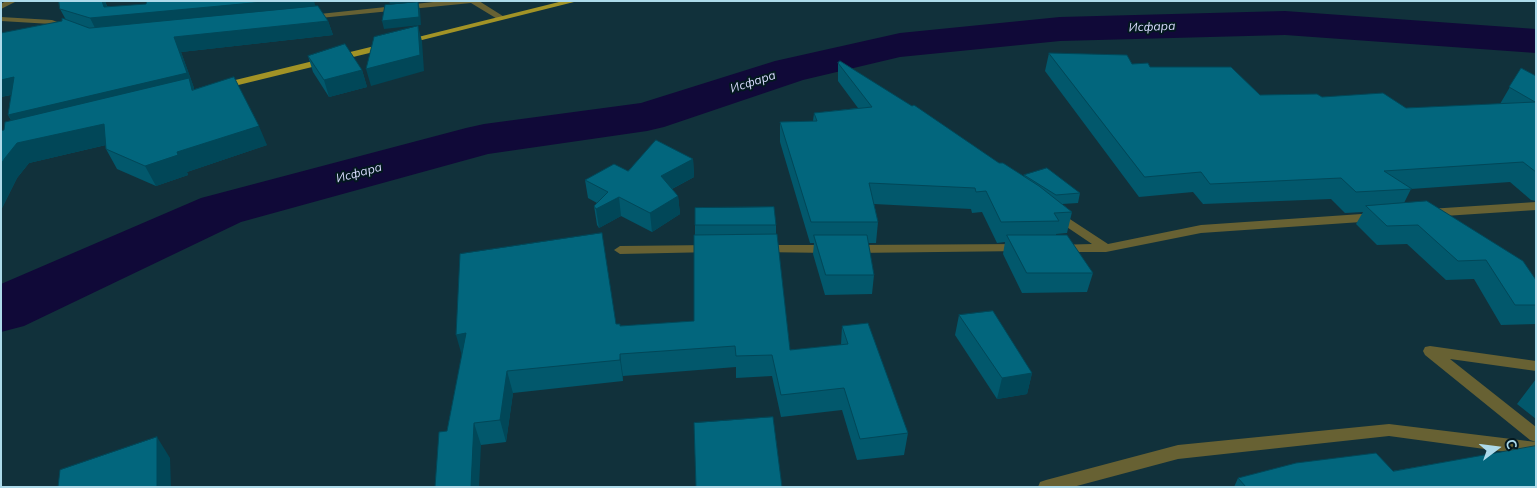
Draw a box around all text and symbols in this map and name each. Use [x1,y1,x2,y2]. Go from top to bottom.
water label: Исфара [1128,19,1176,35]
water label: Исфара [729,68,777,96]
water label: Исфара [335,160,383,186]
north arrow [1472,423,1522,473]
text: С [1502,437,1521,451]

